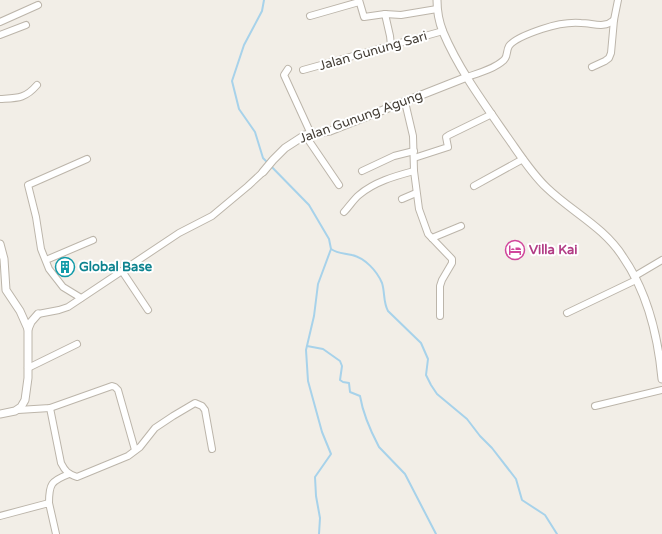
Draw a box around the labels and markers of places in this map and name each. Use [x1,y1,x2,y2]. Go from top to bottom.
hotel icon: Villa Kai [504,239,526,261]
place label: Villa Kai [529,242,578,258]
building icon: Global Base [54,256,76,278]
place label: Global Base [79,259,153,275]

